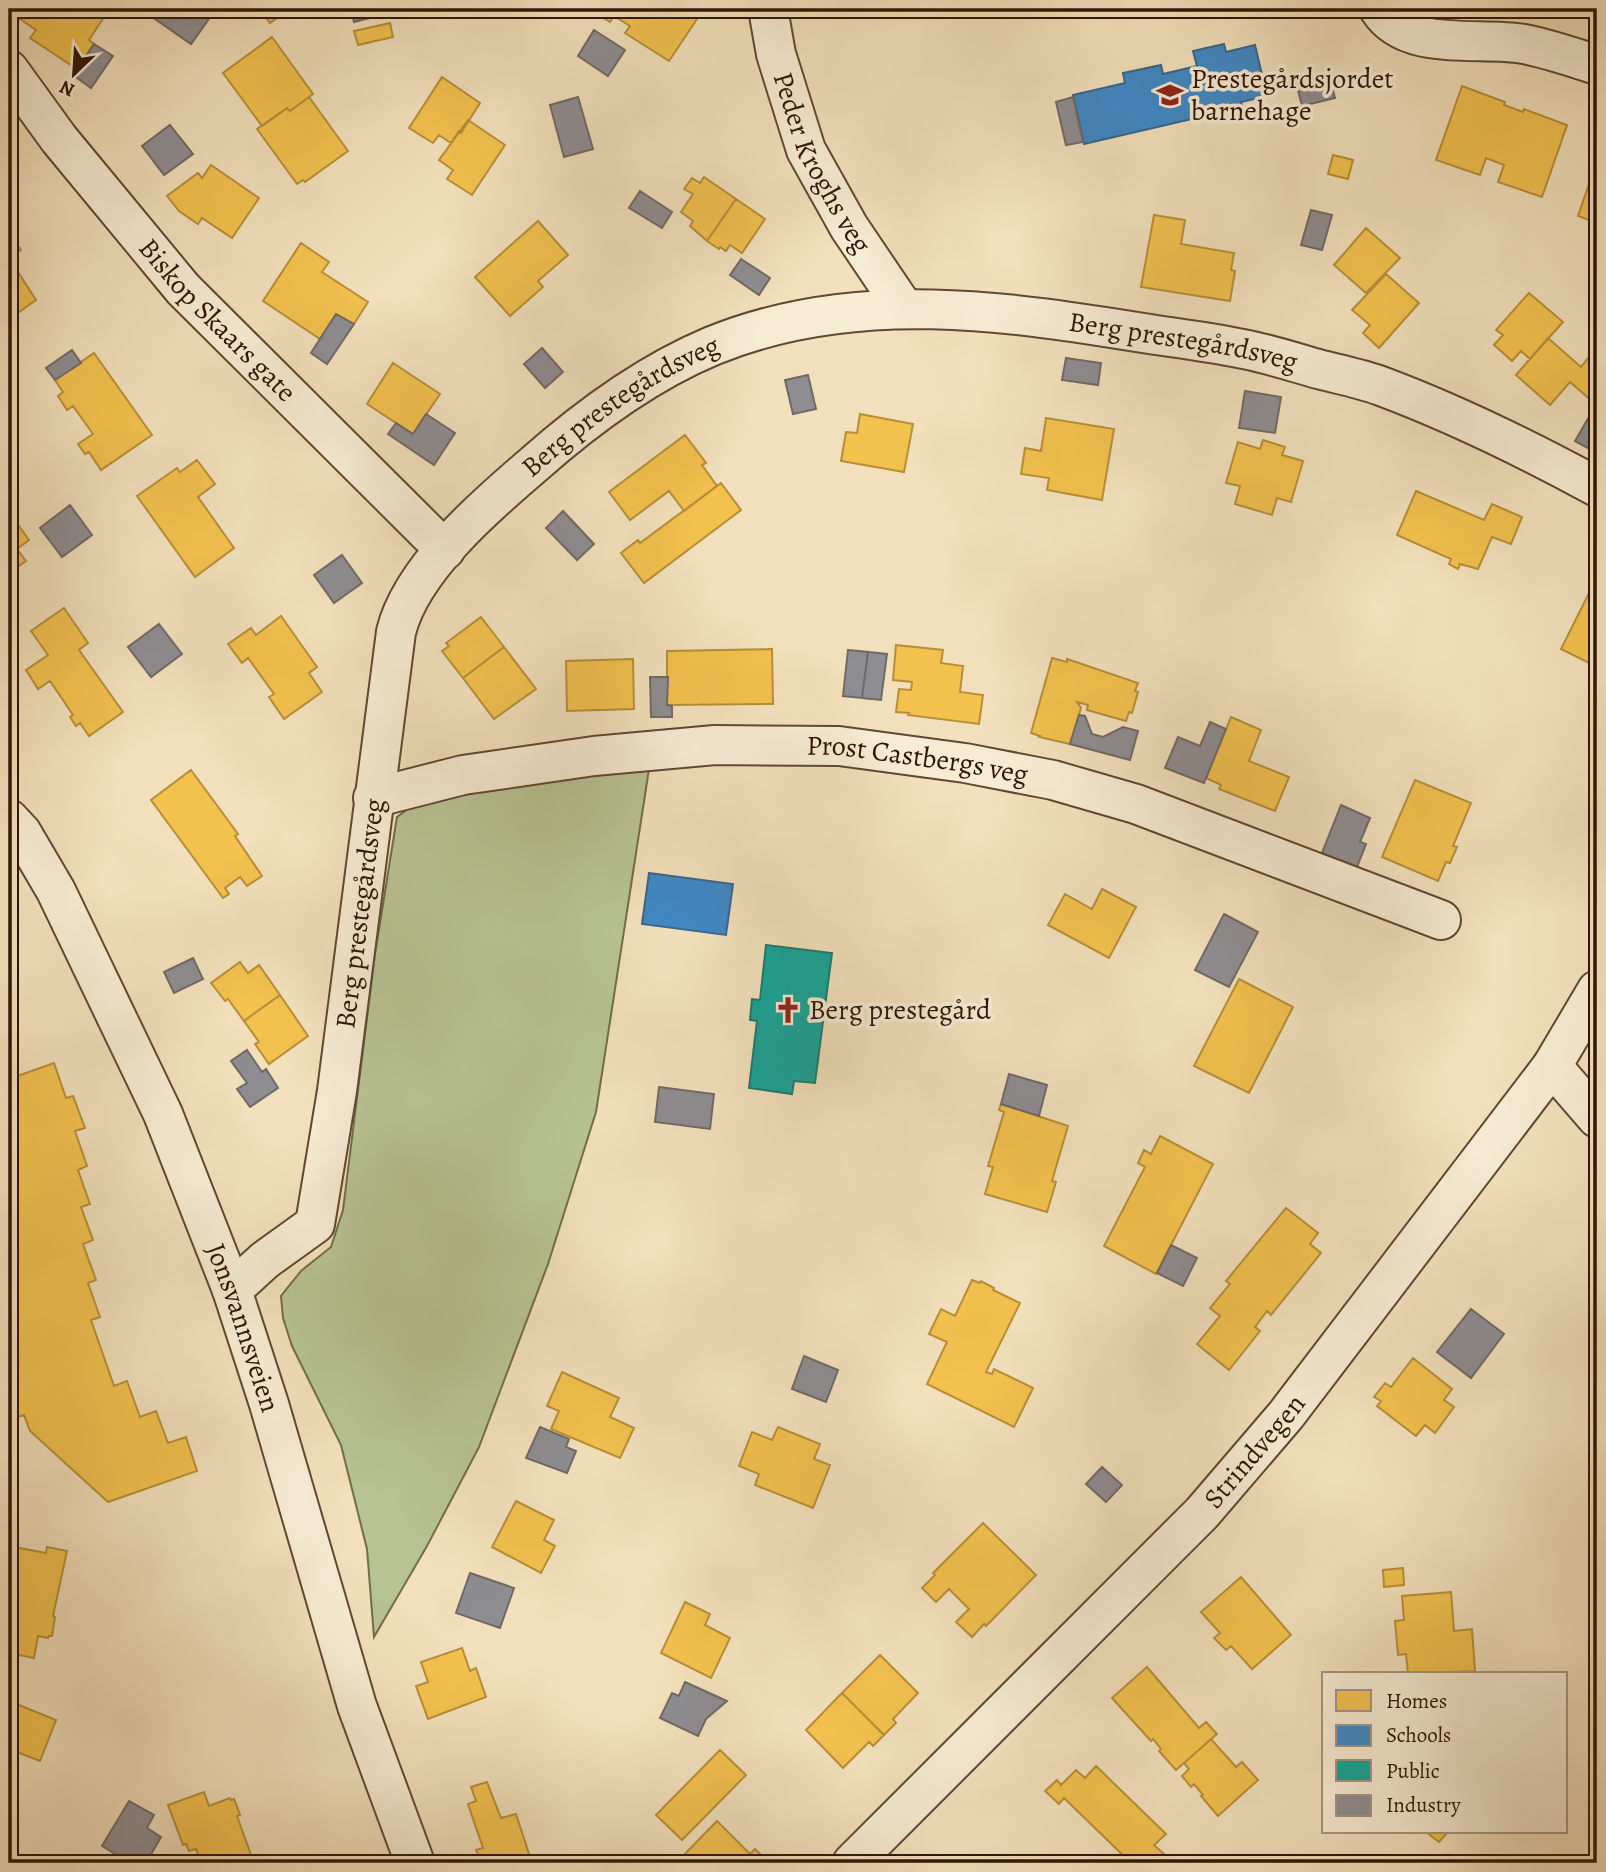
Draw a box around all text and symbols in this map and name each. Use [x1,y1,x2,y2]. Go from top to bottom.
north arrow [38,38,108,108]
place label: Prestegårdsjordet barnehage [1191,60,1394,130]
street label: Peder Kroghs veg [764,67,880,261]
text: N [55,74,79,103]
school or university icon: Prestegårdsjordet barnehage [1155,80,1185,110]
street label: Biskop Skaars gate [130,230,305,410]
street label: Berg prestegårdsveg [1066,303,1302,381]
street label: Berg prestegårdsveg [513,326,725,486]
street label: Prost Castbergs veg [806,726,1031,794]
street label: Berg prestegårdsveg [326,796,393,1031]
place label: Berg prestegård [809,991,992,1029]
church icon: Berg prestegård [773,995,803,1025]
street label: Jonsvannsveien [197,1238,289,1417]
street label: Strindvegen [1195,1386,1314,1517]
legend [1322,1672,1568,1834]
text: Homes [1386,1687,1447,1715]
text: Schools [1386,1721,1451,1749]
text: Public [1386,1757,1440,1785]
text: Industry [1386,1791,1461,1819]

